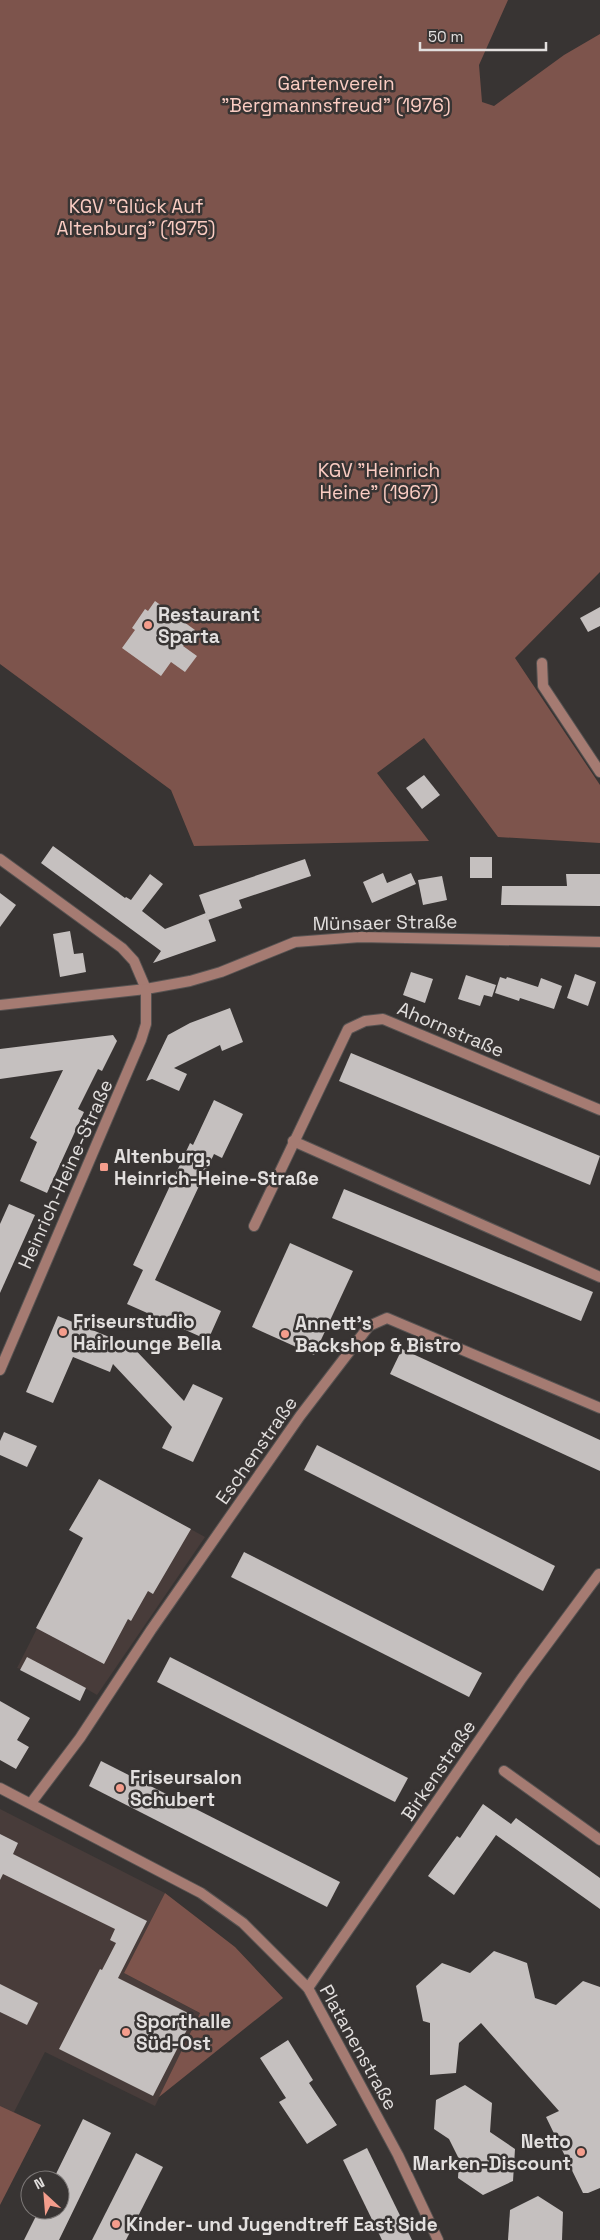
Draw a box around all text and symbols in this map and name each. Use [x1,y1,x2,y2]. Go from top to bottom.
scale bar [420,20,546,52]
text: 50 m [428,27,463,46]
park label: Gartenverein "Bergmannsfreud" (1976) [221,71,451,118]
park label: KGV "Glück Auf Altenburg" (1975) [57,194,215,241]
park label: KGV "Heinrich Heine" (1967) [318,458,440,505]
place label: Restaurant Sparta [158,602,260,649]
marker: Restaurant Sparta [142,619,154,631]
street label: Münsaer Straße [312,909,458,936]
street label: Ahornstraße [394,996,508,1063]
street label: Heinrich-Heine-Straße [12,1076,119,1273]
place label: Altenburg, Heinrich-Heine-Straße [114,1144,319,1191]
marker: Altenburg, Heinrich-Heine-Straße [98,1161,110,1173]
place label: Friseurstudio Hairlounge Bella [73,1309,222,1356]
place label: Annett's Backshop & Bistro [295,1311,461,1358]
marker: Friseurstudio Hairlounge Bella [57,1326,69,1338]
marker: Annett's Backshop & Bistro [279,1328,291,1340]
street label: Eschenstraße [210,1391,303,1509]
street label: Birkenstraße [395,1715,481,1826]
place label: Friseursalon Schubert [130,1765,242,1812]
marker: Friseursalon Schubert [114,1782,126,1794]
street label: Platanenstraße [314,1980,403,2115]
place label: Sporthalle Süd-Ost [136,2009,231,2056]
marker: Sporthalle Süd-Ost [120,2026,132,2038]
place label: Netto Marken-Discount [412,2129,571,2176]
marker: Netto Marken-Discount [575,2146,587,2158]
north arrow [20,2170,70,2220]
text: N [31,2173,47,2193]
place label: Kinder- und Jugendtreff East Side [126,2212,438,2237]
marker: Kinder- und Jugendtreff East Side [110,2218,122,2230]

